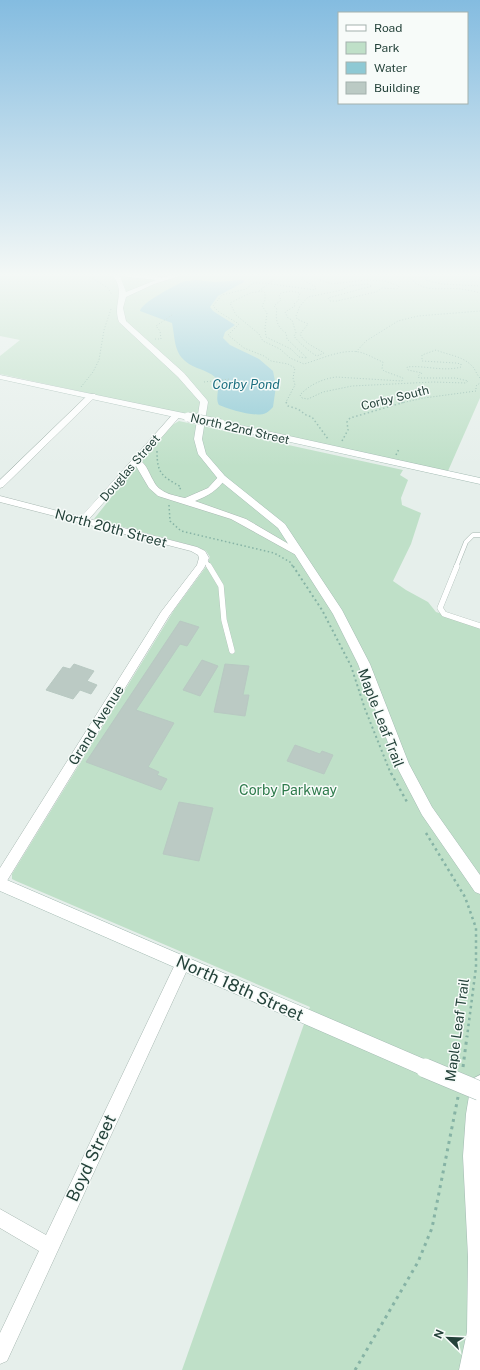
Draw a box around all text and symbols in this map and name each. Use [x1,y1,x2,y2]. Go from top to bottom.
legend [338,12,468,104]
text: Road [374,21,402,35]
text: Park [374,41,400,55]
text: Water [374,61,408,75]
text: Building [374,81,420,95]
water label: Corby Pond [212,377,280,392]
street label: Corby South [360,383,430,413]
street label: North 22nd Street [189,411,291,447]
street label: Douglas Street [97,432,163,504]
street label: North 20th Street [53,505,169,551]
street label: Maple Leaf Trail [355,666,407,770]
street label: Grand Avenue [65,682,127,768]
park label: Corby Parkway [239,782,337,798]
street label: North 18th Street [173,951,307,1025]
street label: Maple Leaf Trail [442,977,472,1083]
street label: Boyd Street [62,1111,120,1205]
north arrow [428,1318,468,1358]
text: N [432,1328,446,1340]

